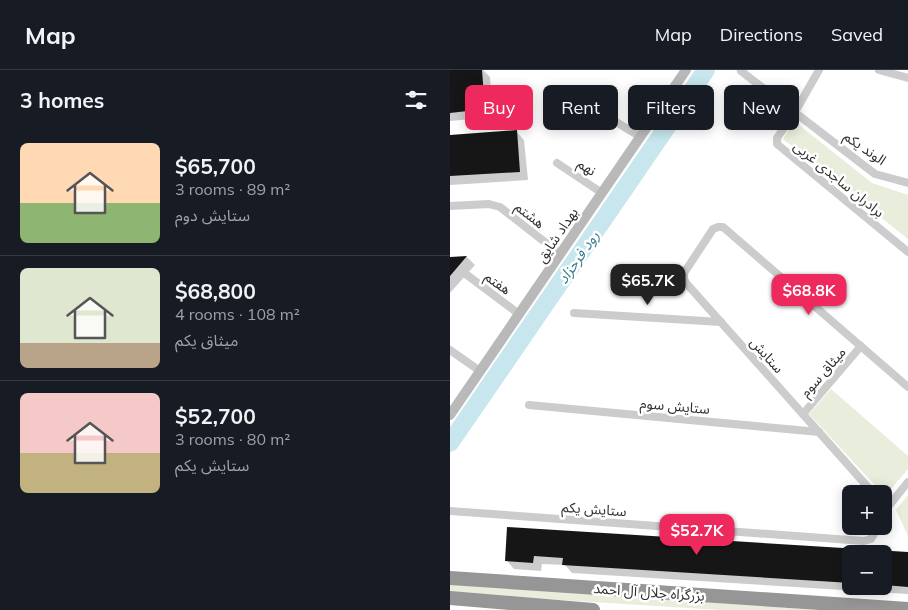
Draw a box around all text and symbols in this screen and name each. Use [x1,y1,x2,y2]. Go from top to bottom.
text: Map [25,20,76,50]
text: Map [655,23,692,46]
text: Directions [720,23,803,46]
text: Saved [831,23,883,46]
chip: Buy [465,85,533,130]
chip: Rent [543,85,618,130]
chip: Filters [628,85,714,130]
chip: New [724,85,799,130]
icon: filters [402,86,430,114]
text: 3 homes [20,87,104,113]
street label: الوند یکم [839,127,890,171]
street label: برادران ساجدی غربی [790,137,888,221]
text: $65,700 [175,153,256,179]
street label: نهم [573,154,600,181]
icon: home [60,163,120,223]
text: 3 rooms · 89 m² [175,179,290,199]
street label: هشتم [510,198,549,234]
street label: بهداد شایق [532,204,583,267]
text: ستایش دوم [175,205,250,225]
water label: رود فرحزاد [553,226,603,287]
pin: $65.7K [607,264,689,306]
street label: هفتم [480,267,515,300]
text: $65.7K [621,270,675,290]
pin: $68.8K [768,274,850,316]
text: $68,800 [175,278,256,304]
text: $68.8K [782,280,836,300]
icon: home [60,288,120,348]
text: 4 rooms · 108 m² [175,304,300,324]
text: میثاق یکم [175,330,238,350]
street label: ستایش [746,333,788,377]
street label: میثاق سوم [796,343,851,402]
street label: ستایش سوم [639,394,711,420]
text: $52,700 [175,403,256,429]
icon: home [60,413,120,473]
text: 3 rooms · 80 m² [175,429,290,449]
text: ستایش یکم [175,455,249,475]
map controls [842,485,892,595]
button: + [842,485,892,535]
street label: ستایش یکم [561,498,627,522]
pin: $52.7K [656,514,738,556]
text: $52.7K [670,520,724,540]
button: − [842,545,892,595]
street label: بزرگراه جلال آل احمد [593,579,705,605]

